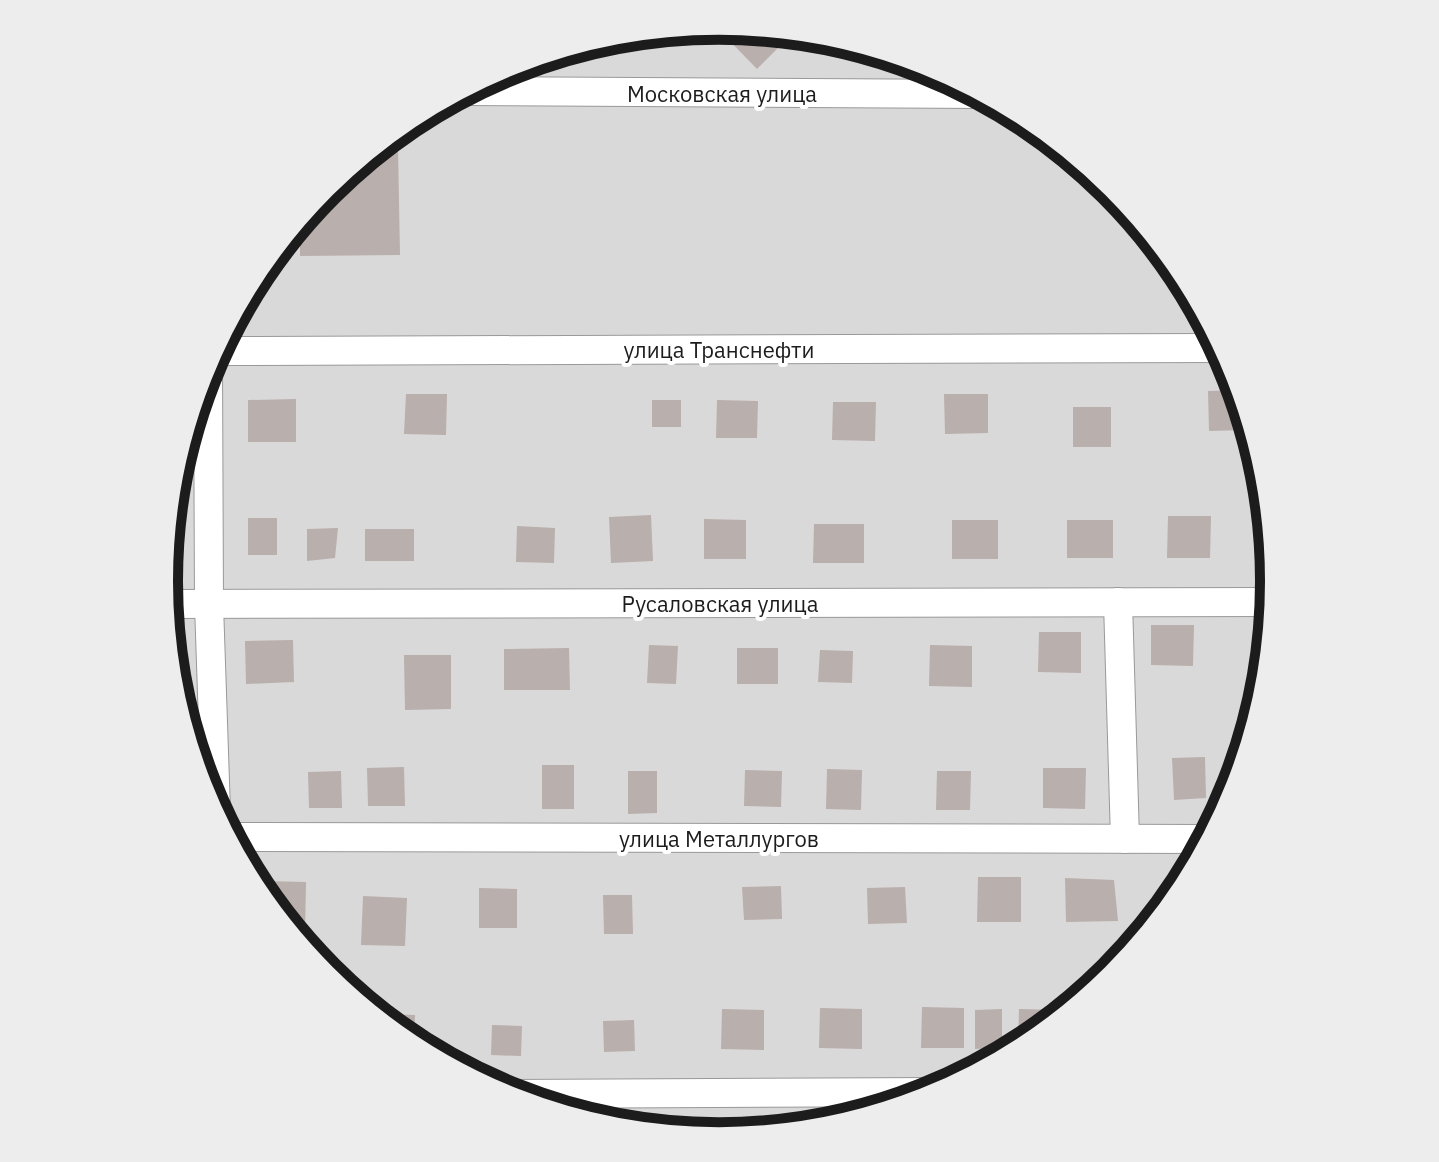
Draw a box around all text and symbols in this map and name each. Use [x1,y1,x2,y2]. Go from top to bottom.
street label: Московская улица [627,79,817,108]
street label: улица Транснефти [624,335,814,364]
street label: Русаловская улица [622,589,819,618]
street label: улица Металлургов [619,824,819,853]

